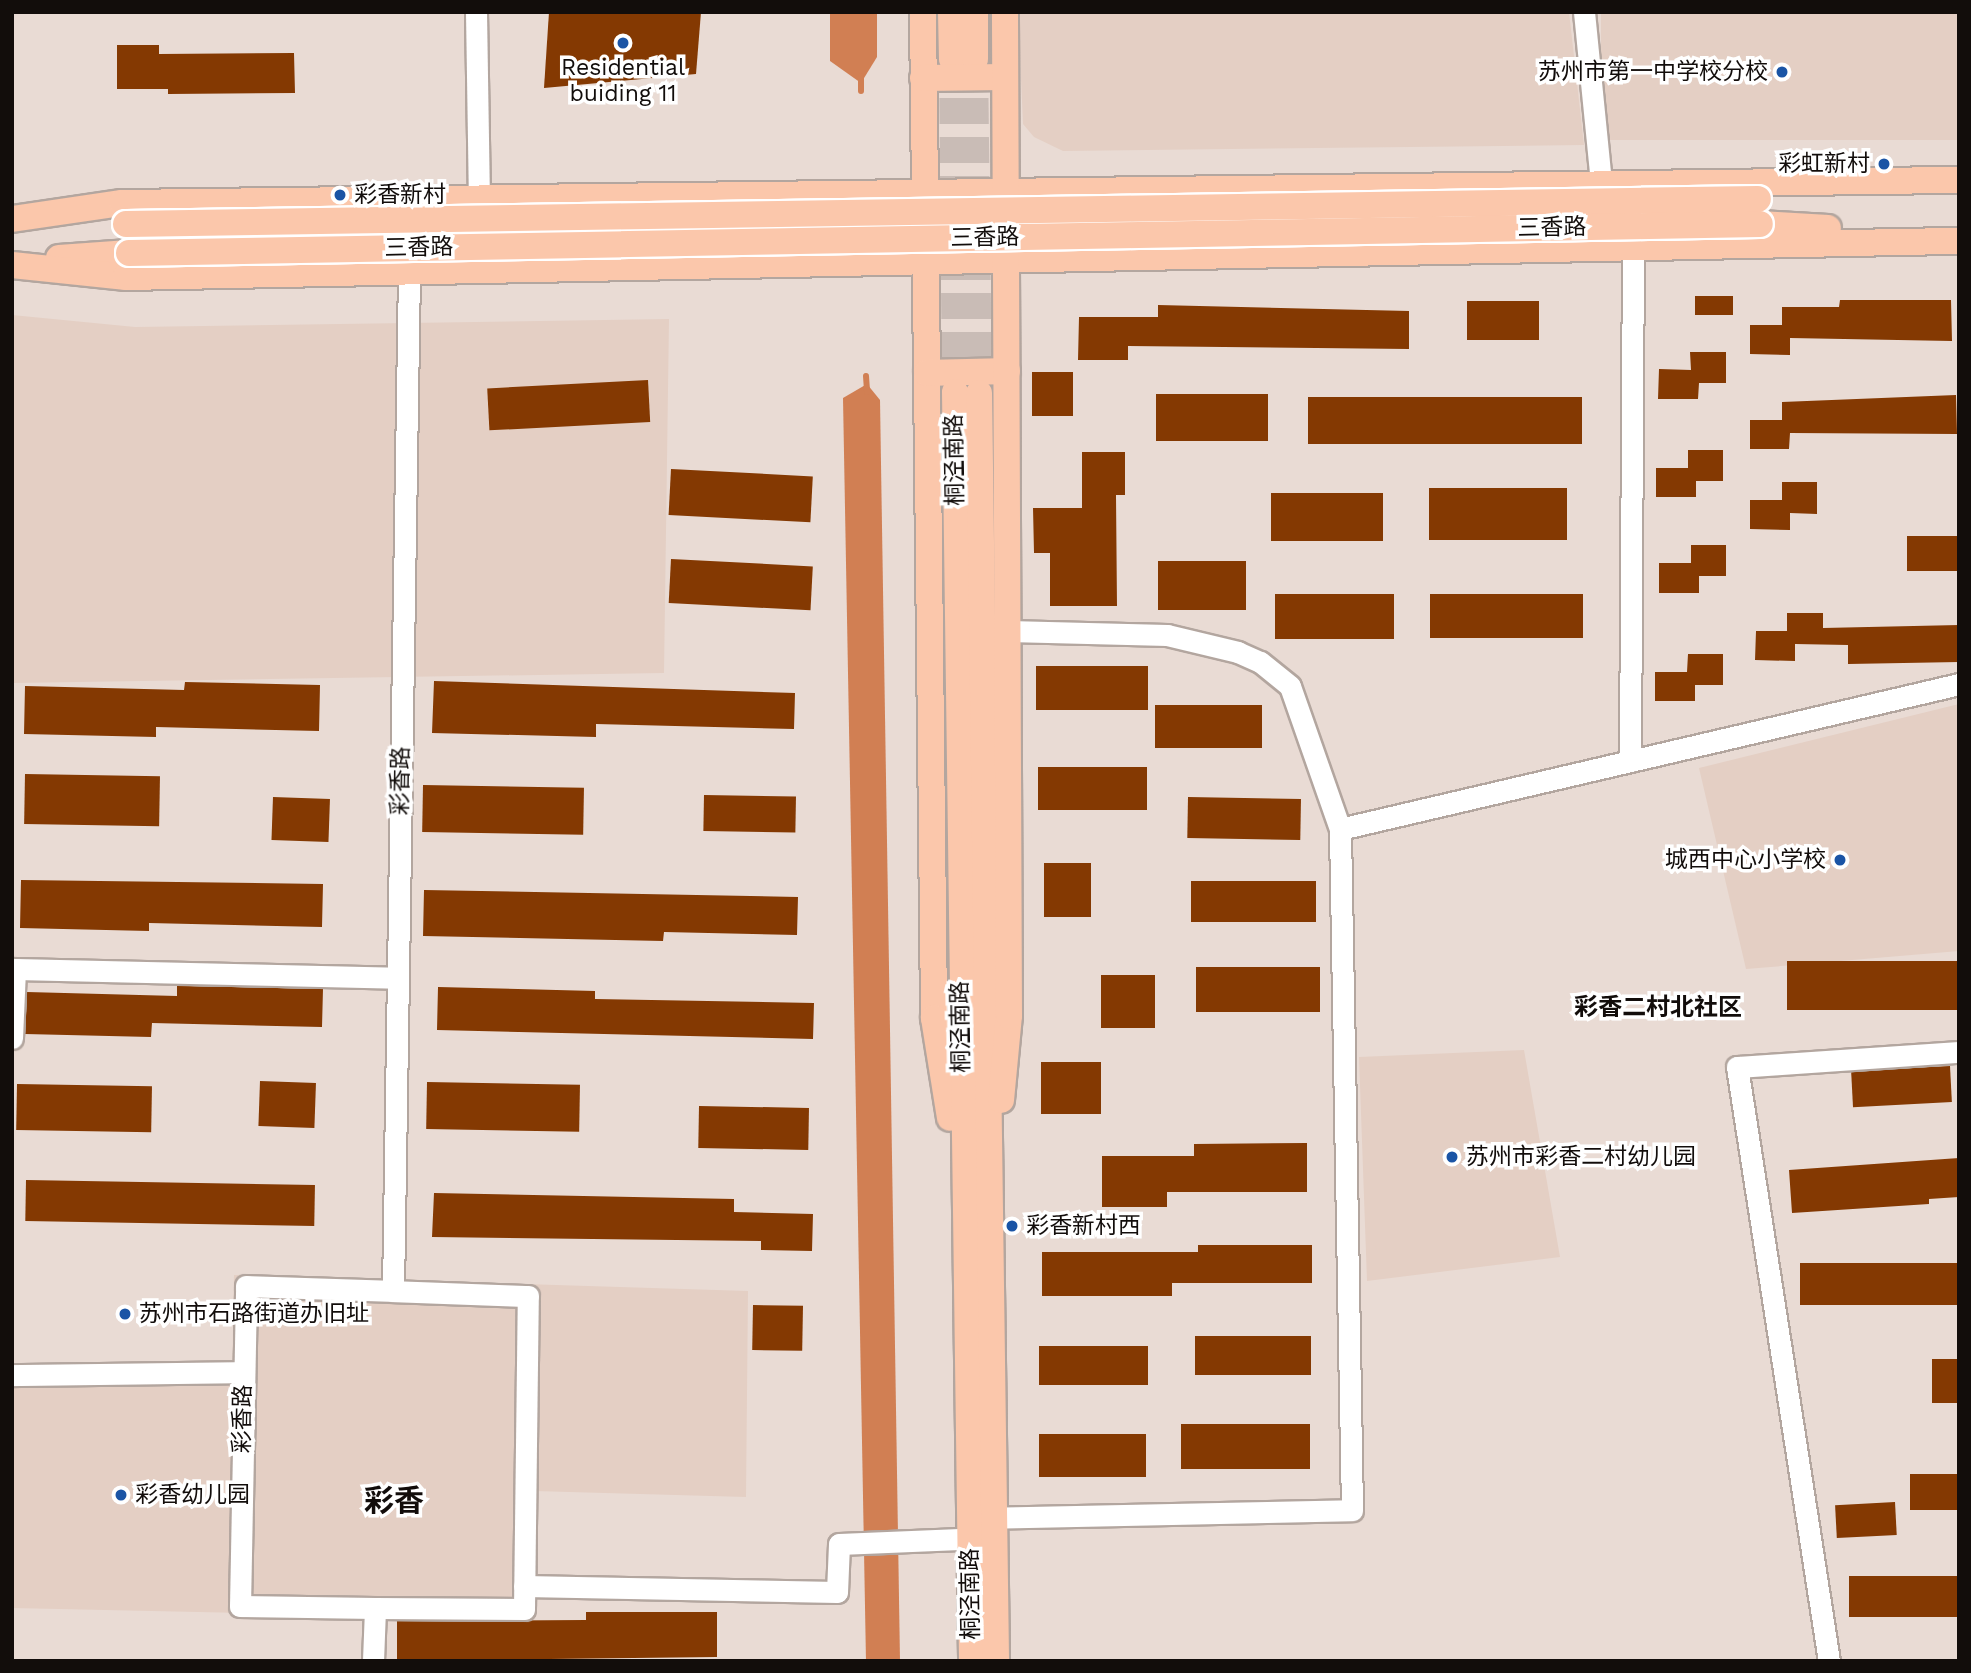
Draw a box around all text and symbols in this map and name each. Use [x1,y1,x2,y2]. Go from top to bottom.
marker: Residential buiding 11 [615,35,631,51]
place label: Residential buiding 11 [561,54,685,108]
place label: 苏州市第一中学校分校 [1538,58,1768,86]
marker: 苏州市第一中学校分校 [1774,64,1790,80]
place label: 彩虹新村 [1778,150,1870,178]
marker: 彩虹新村 [1876,156,1892,172]
place label: 彩香新村 [354,181,446,209]
marker: 彩香新村 [332,187,348,203]
street label: 三香路 [1517,214,1587,242]
street label: 三香路 [950,224,1020,252]
street label: 三香路 [384,234,454,262]
street label: 桐泾南路 [940,414,970,506]
street label: 彩香路 [387,746,415,816]
place label: 城西中心小学校 [1665,846,1826,874]
marker: 城西中心小学校 [1832,852,1848,868]
street label: 桐泾南路 [946,981,976,1073]
district label: 彩香二村北社区 [1574,994,1742,1022]
place label: 苏州市彩香二村幼儿园 [1466,1143,1696,1171]
marker: 苏州市彩香二村幼儿园 [1444,1149,1460,1165]
place label: 彩香新村西 [1026,1212,1141,1240]
marker: 彩香新村西 [1004,1218,1020,1234]
place label: 苏州市石路街道办旧址 [139,1300,369,1328]
marker: 苏州市石路街道办旧址 [117,1306,133,1322]
street label: 彩香路 [229,1384,257,1454]
place label: 彩香幼儿园 [135,1481,250,1509]
district label: 彩香 [364,1483,424,1519]
marker: 彩香幼儿园 [113,1487,129,1503]
street label: 桐泾南路 [956,1548,986,1640]

